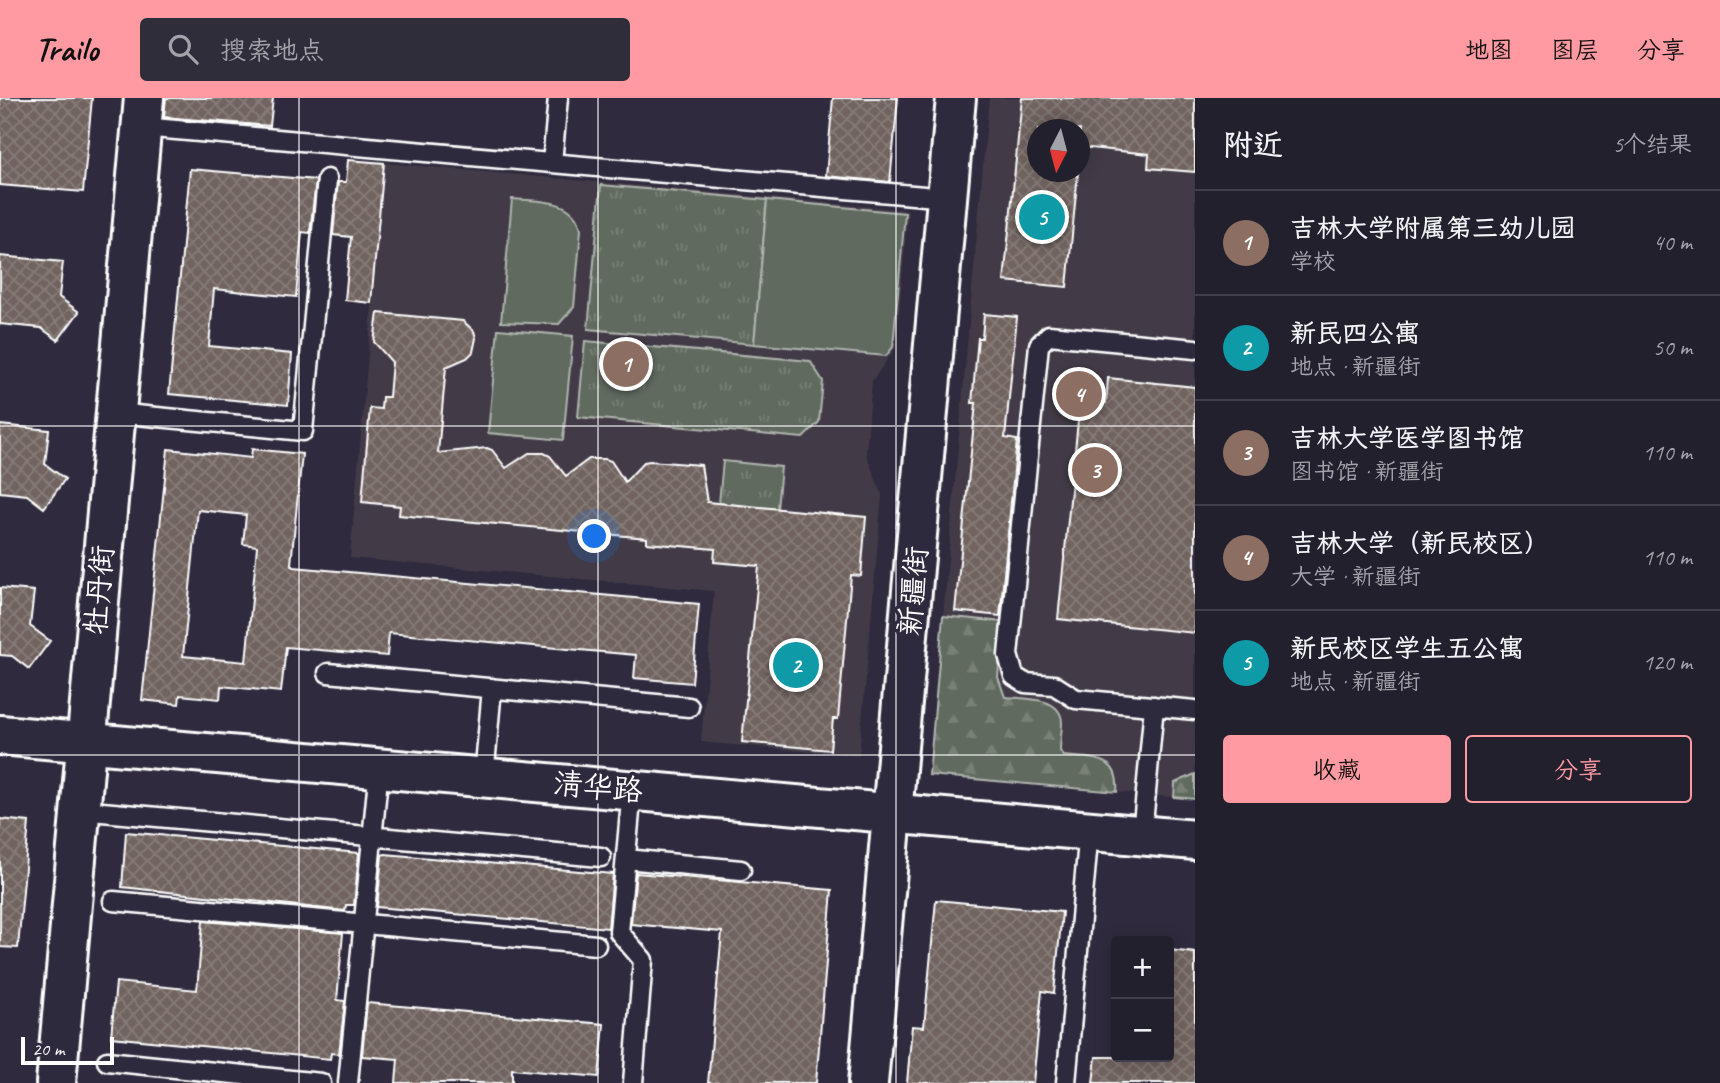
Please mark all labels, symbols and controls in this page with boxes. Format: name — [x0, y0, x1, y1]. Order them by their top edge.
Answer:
search box — [140, 18, 630, 81]
text: Trailo — [35, 28, 98, 70]
icon: search — [164, 30, 202, 68]
text: 搜索地点 — [220, 34, 324, 67]
text: 地图 — [1465, 35, 1513, 65]
text: 图层 — [1551, 35, 1599, 65]
text: 分享 — [1637, 35, 1685, 65]
north arrow — [1027, 119, 1090, 182]
text: 附近 — [1223, 126, 1283, 164]
text: 5个结果 — [1613, 130, 1692, 159]
pin: 5 — [1019, 191, 1065, 243]
text: 吉林大学附属第三幼儿园 — [1290, 212, 1576, 245]
text: 1 — [1241, 228, 1251, 257]
text: 40 m — [1653, 228, 1692, 257]
text: 学校 — [1290, 247, 1336, 276]
text: 新民四公寓 — [1290, 317, 1420, 350]
text: 2 — [1241, 333, 1251, 362]
text: 50 m — [1653, 333, 1692, 362]
pin: 1 — [603, 338, 649, 390]
text: 地点 · 新疆街 — [1290, 352, 1420, 381]
pin: 4 — [1056, 368, 1102, 420]
text: 吉林大学医学图书馆 — [1290, 422, 1524, 455]
text: 3 — [1241, 438, 1251, 467]
text: 110 m — [1643, 438, 1692, 467]
pin: 3 — [1072, 444, 1118, 496]
text: 图书馆 · 新疆街 — [1290, 457, 1443, 486]
your location — [577, 519, 611, 553]
text: 吉林大学（新民校区） — [1290, 527, 1550, 560]
text: 4 — [1241, 543, 1251, 572]
text: 110 m — [1643, 543, 1692, 572]
street label: 牡丹街 — [76, 544, 122, 636]
street label: 新疆街 — [890, 545, 936, 637]
text: 大学 · 新疆街 — [1290, 562, 1420, 591]
text: 新民校区学生五公寓 — [1290, 632, 1524, 665]
pin: 2 — [773, 639, 819, 691]
text: 5 — [1241, 648, 1251, 677]
text: 120 m — [1643, 648, 1692, 677]
text: 地点 · 新疆街 — [1290, 667, 1420, 696]
button: 收藏 — [1223, 735, 1451, 803]
button: 分享 — [1465, 735, 1692, 803]
street label: 清华路 — [552, 764, 644, 810]
map controls — [1111, 936, 1174, 1062]
button: + — [1111, 936, 1174, 999]
button: − — [1111, 999, 1174, 1062]
scale bar — [21, 1034, 114, 1066]
text: 20 m — [32, 1037, 64, 1061]

